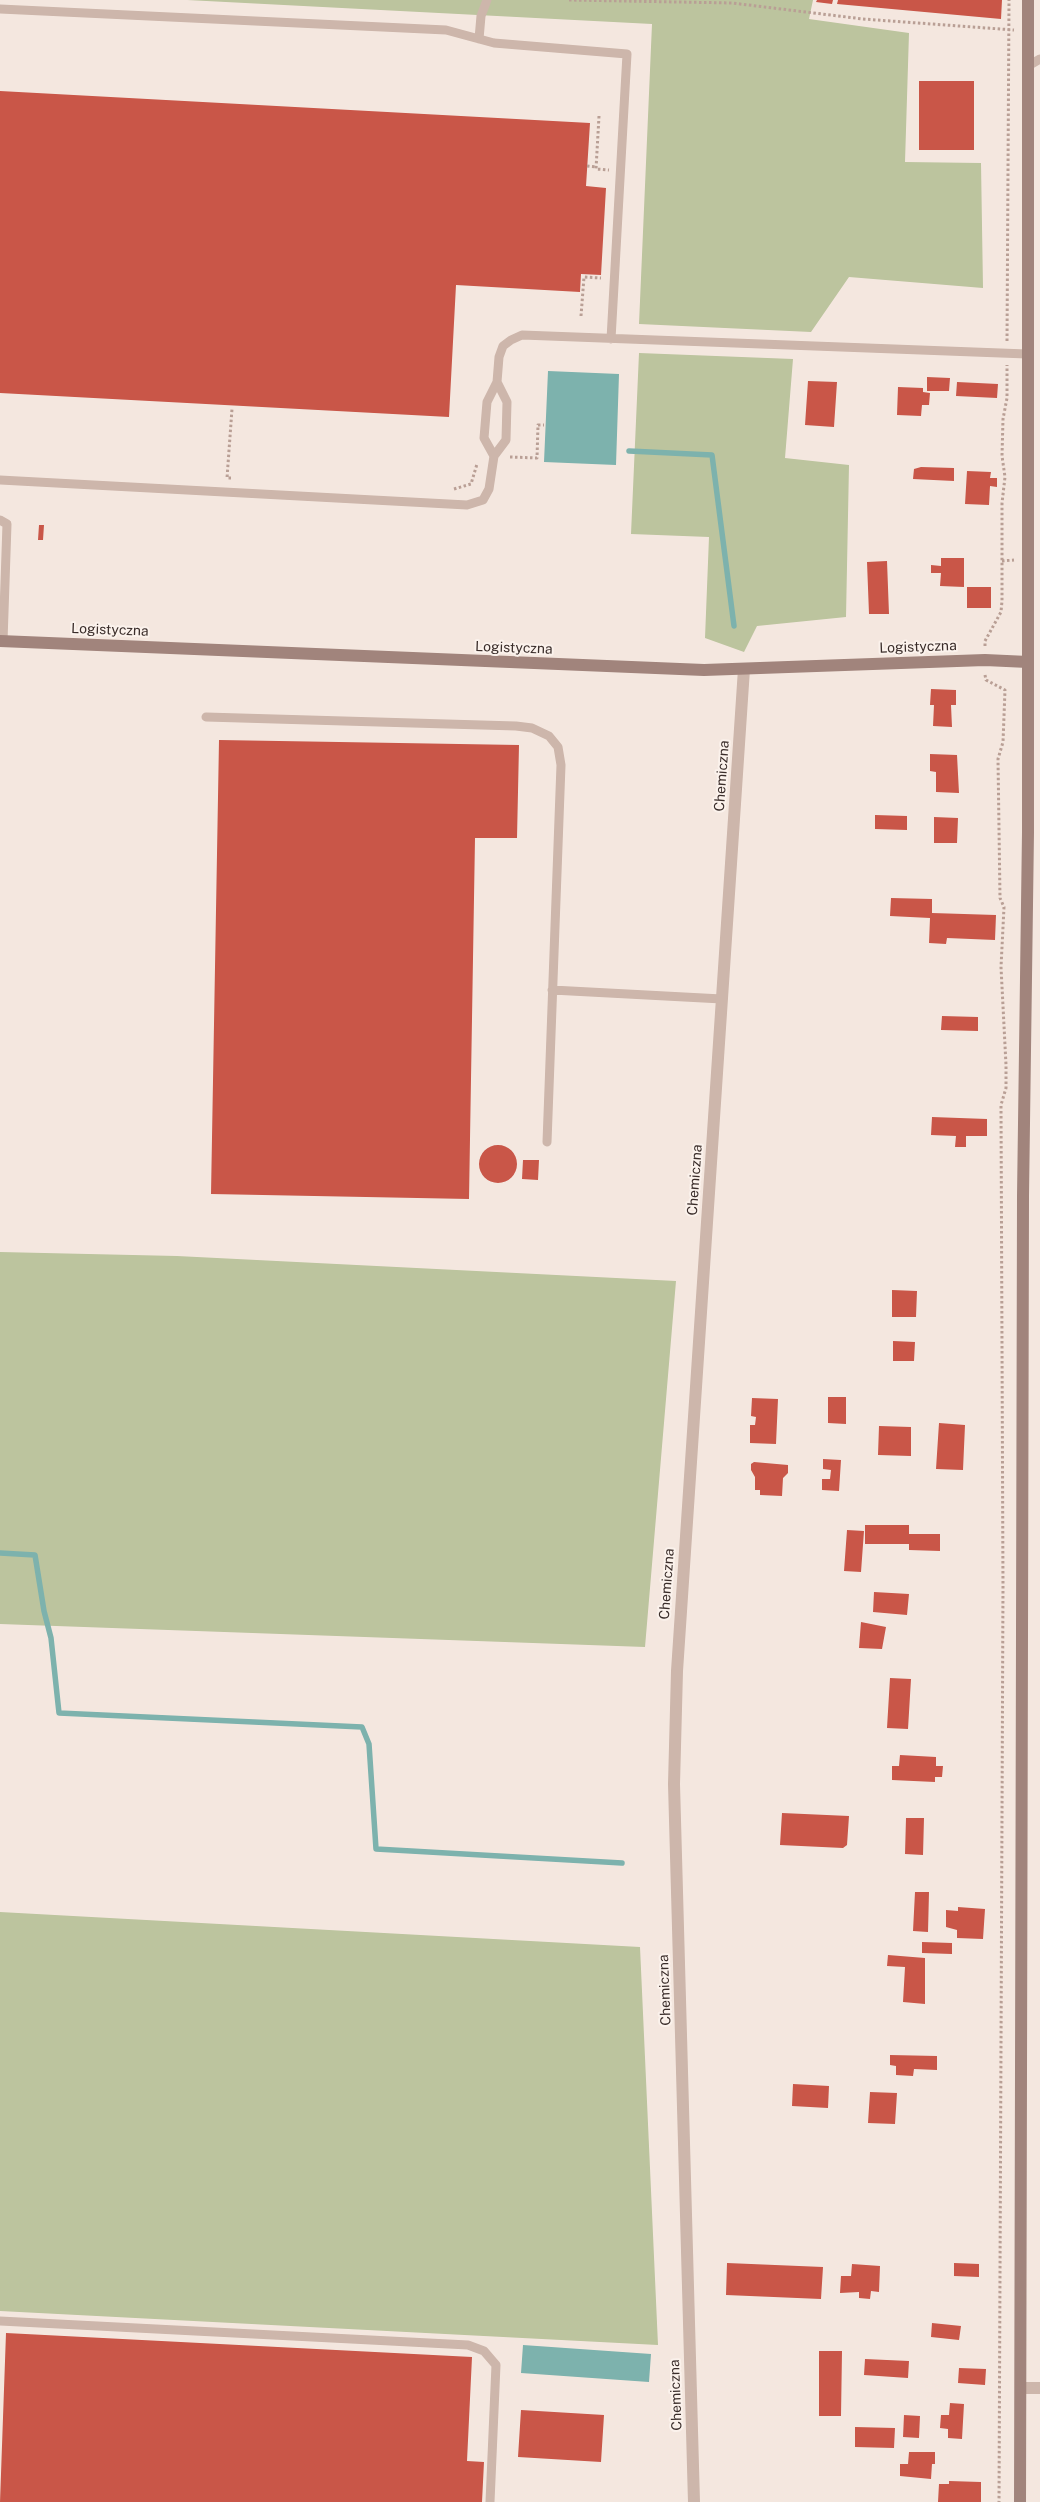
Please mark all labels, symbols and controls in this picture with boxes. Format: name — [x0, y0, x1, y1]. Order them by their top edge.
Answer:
street label: Logistyczna — [71, 620, 149, 640]
street label: Logistyczna — [879, 637, 957, 657]
street label: Logistyczna — [475, 638, 553, 658]
street label: Chemiczna — [711, 740, 733, 812]
street label: Chemiczna — [684, 1144, 706, 1216]
street label: Chemiczna — [656, 1548, 678, 1620]
street label: Chemiczna — [655, 1954, 675, 2026]
street label: Chemiczna — [666, 2359, 686, 2431]

